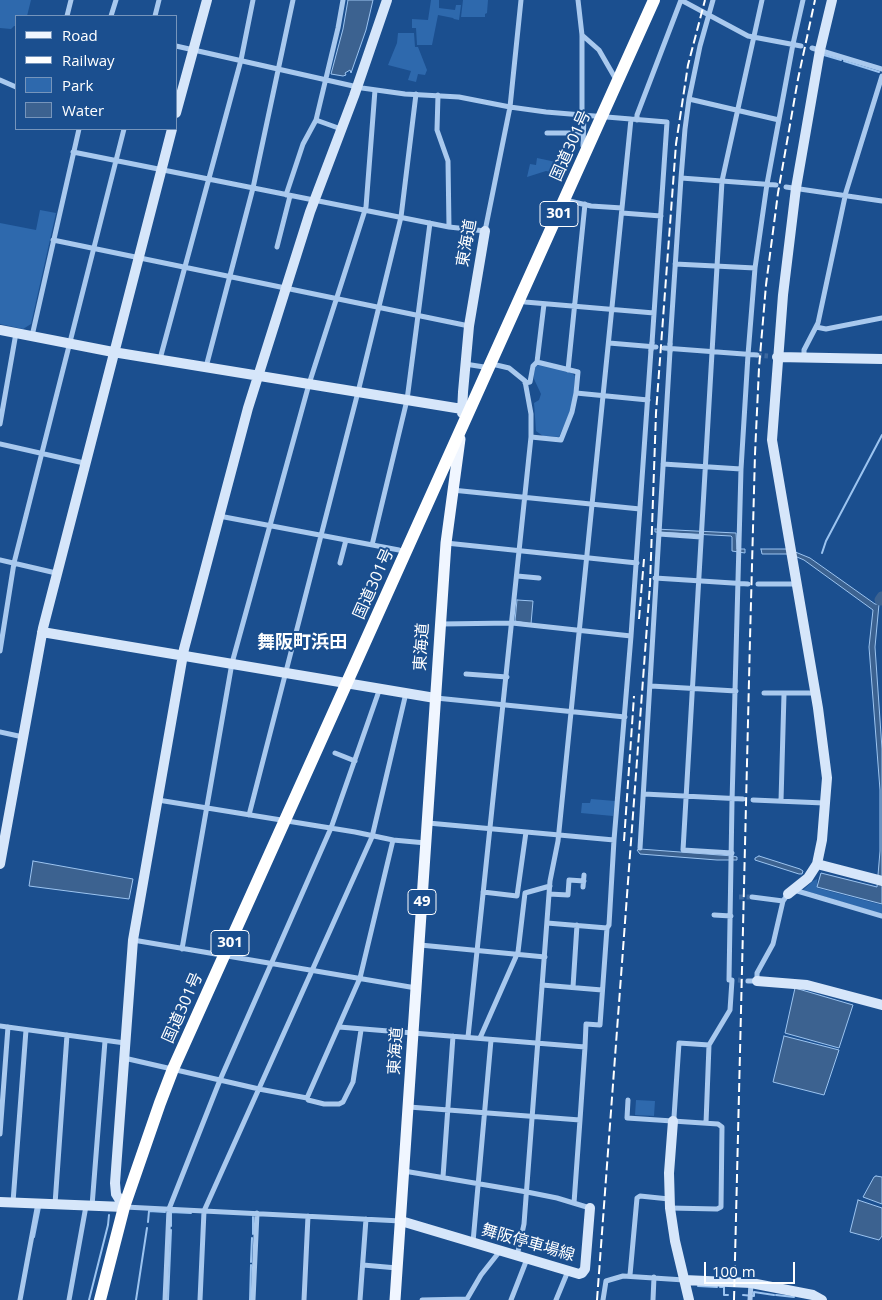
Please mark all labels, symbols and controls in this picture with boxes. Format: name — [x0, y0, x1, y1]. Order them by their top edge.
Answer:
legend — [15, 15, 178, 130]
text: Road — [62, 25, 98, 45]
text: Railway — [62, 50, 115, 70]
text: Park — [62, 75, 93, 95]
text: Water — [62, 100, 104, 120]
street label: 国道301号 — [547, 108, 595, 184]
road number: 301 — [540, 202, 578, 226]
street label: 東海道 — [453, 218, 481, 268]
street label: 国道301号 — [350, 546, 398, 622]
street label: 東海道 — [411, 622, 433, 672]
district label: 舞阪町浜田 — [257, 632, 347, 654]
road number: 49 — [408, 890, 436, 914]
road number: 301 — [211, 930, 249, 956]
street label: 国道301号 — [159, 970, 207, 1046]
street label: 東海道 — [385, 1026, 407, 1076]
street label: 舞阪停車場線 — [479, 1221, 577, 1265]
scale bar — [707, 1252, 798, 1284]
text: 100 m — [712, 1261, 756, 1281]

